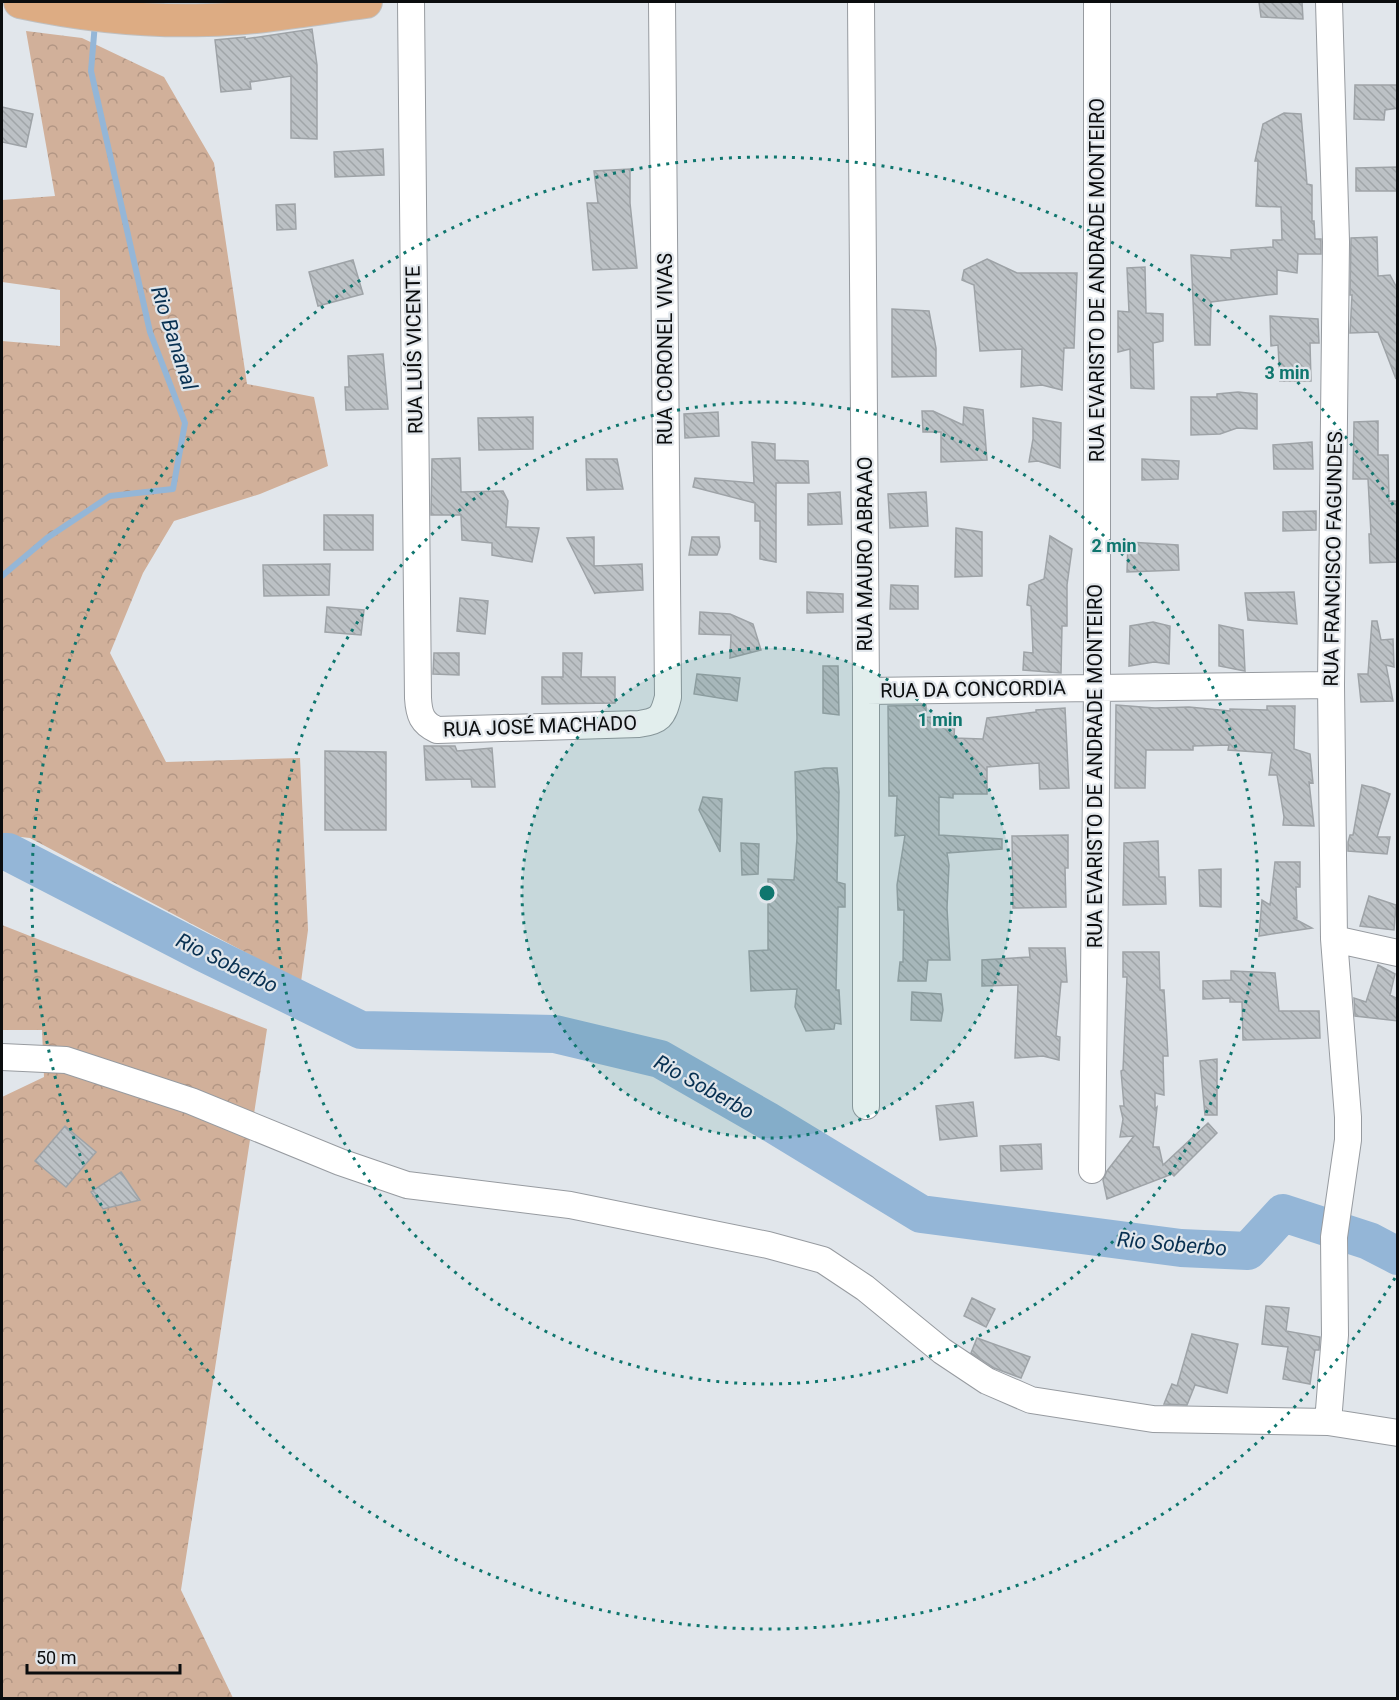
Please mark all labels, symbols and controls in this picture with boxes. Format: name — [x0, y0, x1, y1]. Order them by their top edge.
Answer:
street label: RUA EVARISTO DE ANDRADE MONTEIRO — [1085, 98, 1109, 462]
street label: RUA CORONEL VIVAS — [653, 253, 677, 445]
street label: RUA LUÍS VICENTE — [401, 266, 427, 434]
water label: Rio Bananal — [146, 283, 202, 394]
text: 3 min — [1264, 362, 1310, 383]
street label: RUA FRANCISCO FAGUNDES — [1319, 431, 1347, 687]
street label: RUA MAURO ABRAAO — [853, 456, 877, 652]
text: 2 min — [1091, 535, 1137, 556]
street label: RUA EVARISTO DE ANDRADE MONTEIRO — [1083, 584, 1107, 948]
street label: RUA DA CONCORDIA — [880, 675, 1066, 703]
text: 1 min — [917, 709, 963, 730]
street label: RUA JOSÉ MACHADO — [443, 711, 637, 741]
centre of rings — [757, 883, 777, 903]
water label: Rio Soberbo — [172, 928, 282, 998]
water label: Rio Soberbo — [650, 1050, 758, 1124]
water label: Rio Soberbo — [1116, 1227, 1228, 1261]
scale bar — [27, 1637, 180, 1675]
text: 50 m — [36, 1647, 76, 1668]

